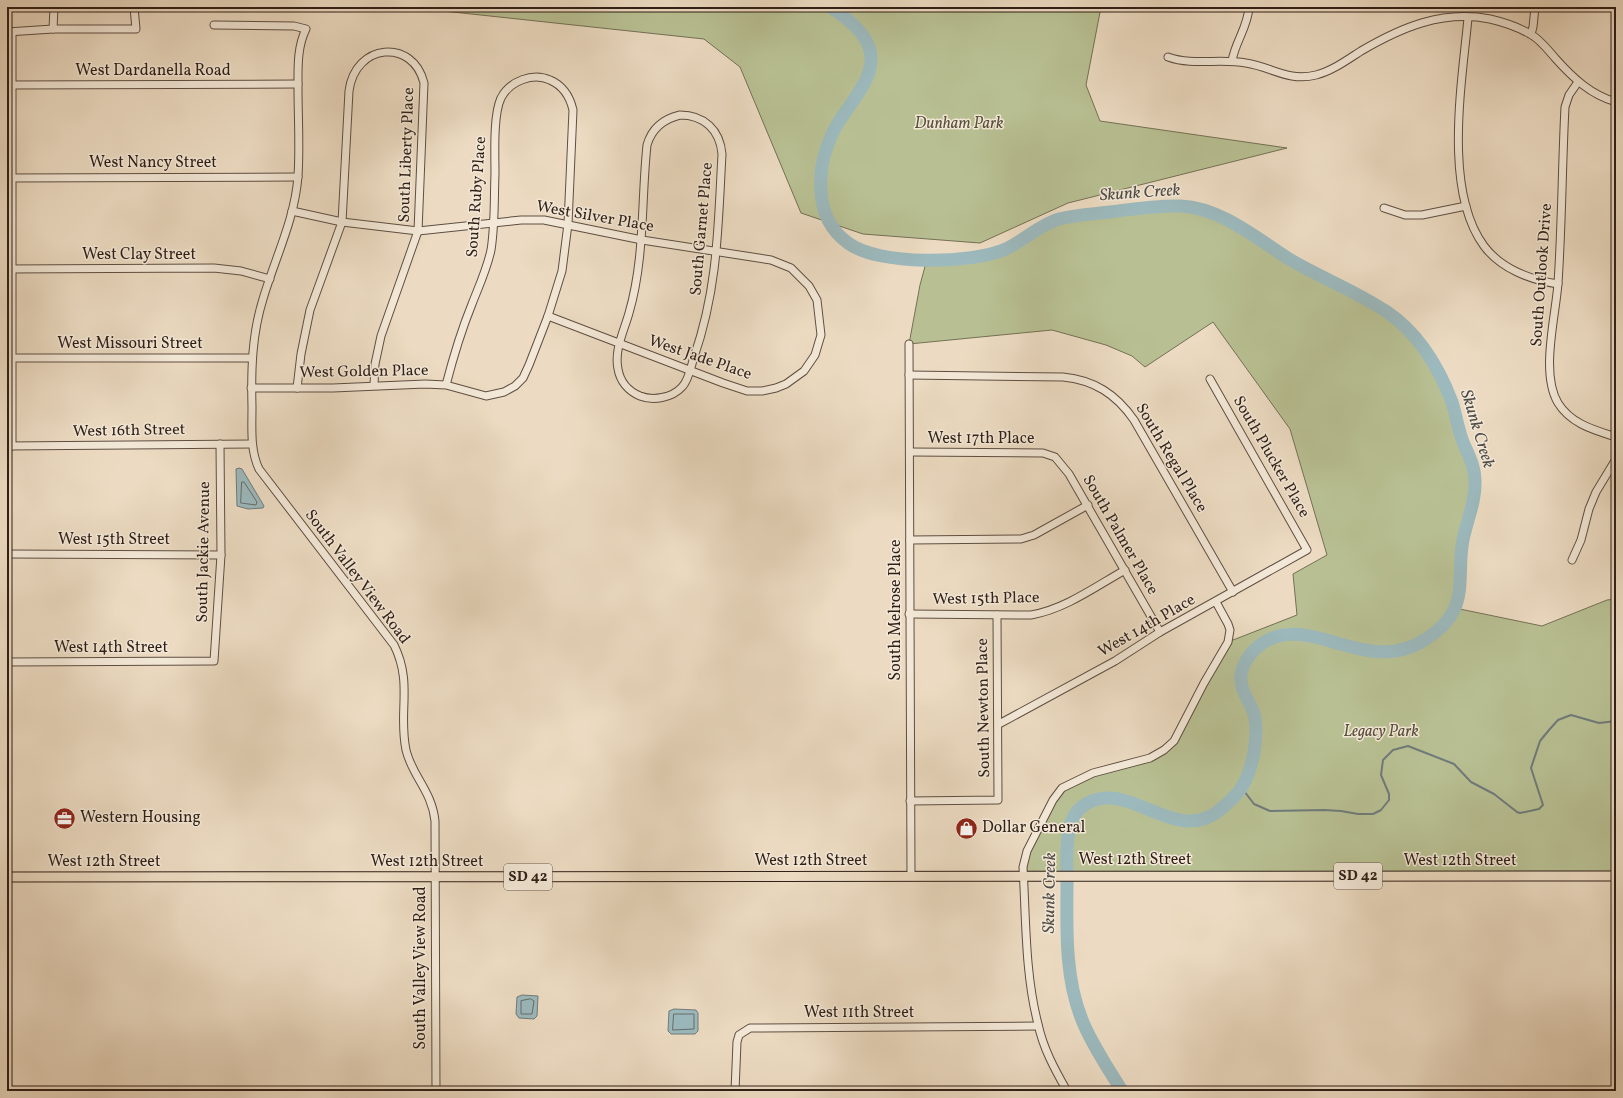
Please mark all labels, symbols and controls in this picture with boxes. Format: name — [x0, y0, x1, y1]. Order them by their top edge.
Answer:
street label: West Dardanella Road — [75, 60, 231, 82]
street label: South Liberty Place — [394, 87, 420, 223]
park label: Dunham Park — [915, 113, 1004, 135]
street label: South Ruby Place — [462, 136, 492, 258]
street label: West Nancy Street — [89, 152, 217, 174]
street label: South Garnet Place — [685, 161, 719, 297]
water label: Skunk Creek — [1099, 179, 1181, 207]
street label: West Silver Place — [534, 196, 656, 238]
street label: South Outlook Drive — [1526, 203, 1558, 347]
street label: West Clay Street — [82, 244, 196, 266]
street label: West Jade Place — [645, 330, 755, 386]
street label: West Missouri Street — [57, 333, 203, 355]
street label: West Golden Place — [299, 360, 429, 384]
water label: Skunk Creek — [1454, 387, 1500, 471]
street label: South Plucker Place — [1227, 392, 1315, 522]
street label: South Regal Place — [1130, 399, 1212, 517]
street label: West 16th Street — [73, 419, 186, 443]
street label: West 17th Place — [927, 428, 1035, 450]
street label: South Palmer Place — [1077, 471, 1163, 599]
street label: South Jackie Avenue — [192, 481, 216, 623]
street label: South Valley View Road — [299, 505, 415, 649]
street label: West 15th Street — [58, 529, 170, 551]
street label: South Melrose Place — [885, 539, 907, 681]
street label: West 15th Place — [932, 587, 1040, 611]
street label: West 14th Place — [1094, 589, 1200, 663]
street label: West 14th Street — [54, 637, 168, 659]
street label: South Newton Place — [972, 638, 996, 778]
park label: Legacy Park — [1343, 721, 1419, 743]
office icon: Western Housing — [51, 805, 77, 831]
place label: Western Housing — [80, 807, 201, 829]
shop icon: Dollar General — [954, 815, 980, 841]
place label: Dollar General — [982, 817, 1086, 839]
street label: West 12th Street — [1078, 849, 1192, 871]
street label: West 12th Street — [754, 850, 868, 872]
street label: West 12th Street — [1403, 850, 1517, 872]
street label: West 12th Street — [47, 851, 161, 873]
street label: West 12th Street — [370, 851, 484, 873]
water label: Skunk Creek — [1038, 852, 1062, 934]
road number: SD 42 — [1334, 863, 1382, 889]
road number: SD 42 — [504, 864, 552, 890]
street label: South Valley View Road — [410, 886, 432, 1050]
street label: West 11th Street — [804, 1002, 915, 1024]

